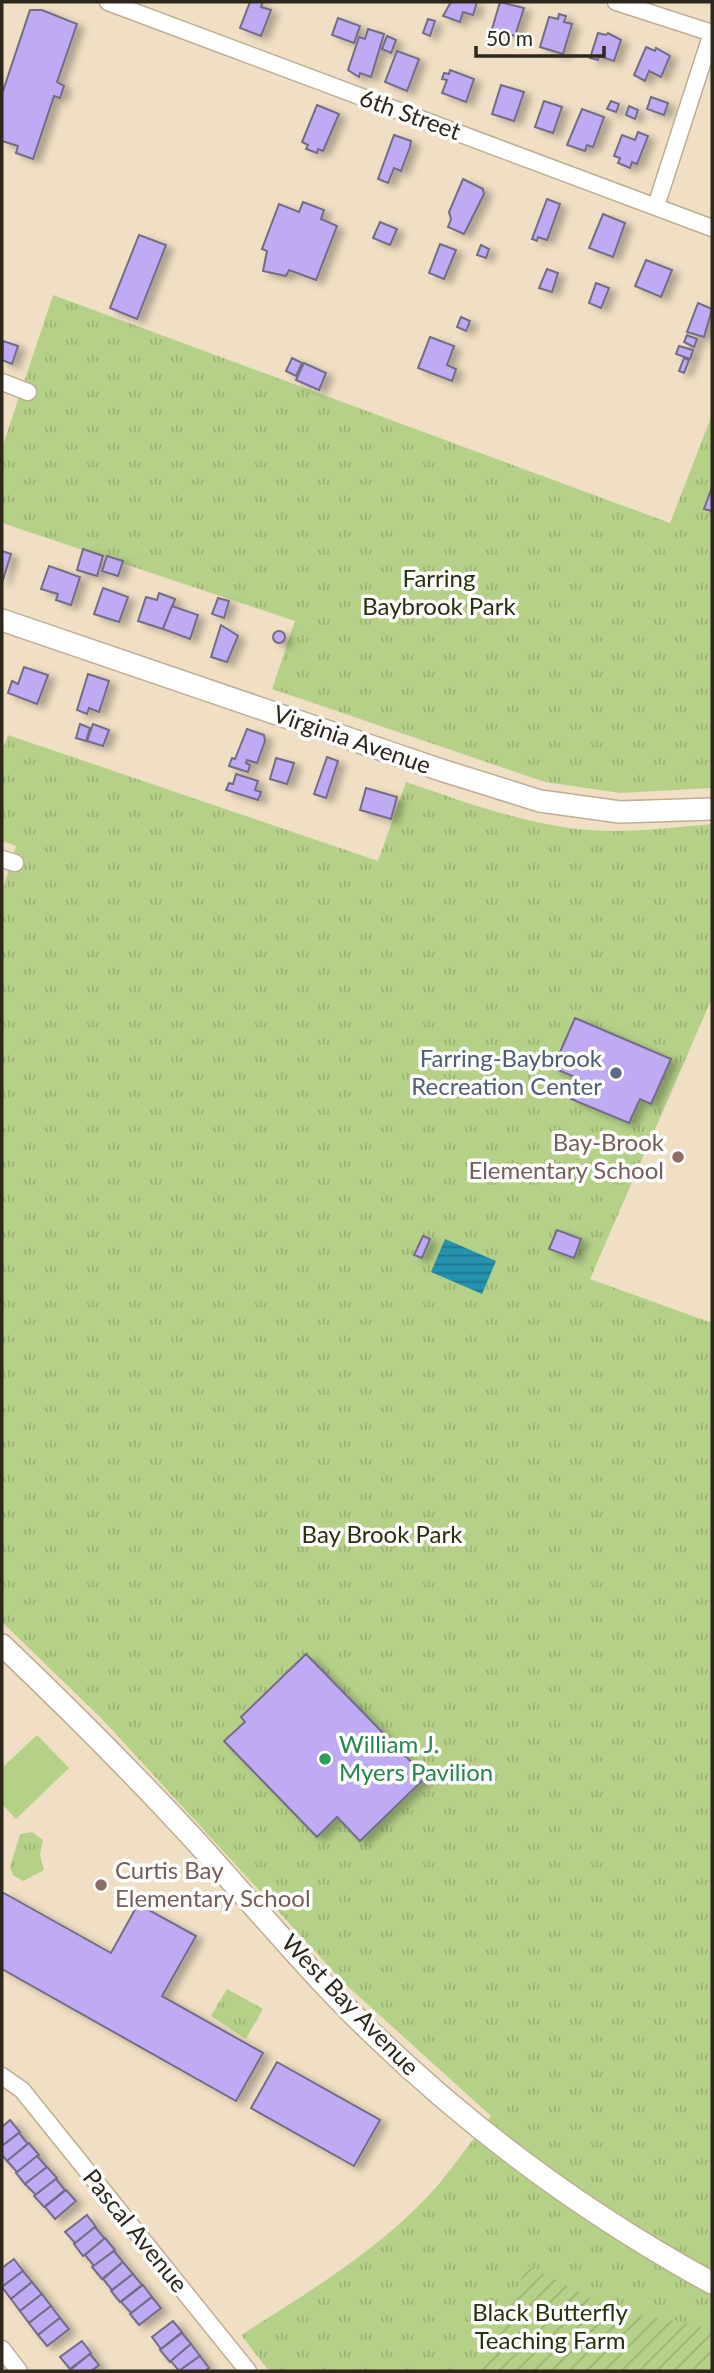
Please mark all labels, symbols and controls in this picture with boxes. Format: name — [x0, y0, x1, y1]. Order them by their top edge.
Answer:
scale bar — [476, 14, 604, 58]
text: 50 m — [486, 25, 533, 50]
street label: 6th Street — [356, 82, 465, 145]
park label: Farring Baybrook Park — [362, 563, 517, 620]
street label: Virginia Avenue — [270, 698, 435, 779]
place label: Farring-Baybrook Recreation Center — [411, 1043, 603, 1100]
marker: Farring-Baybrook Recreation Center — [608, 1065, 624, 1081]
place label: Bay-Brook Elementary School — [468, 1127, 665, 1184]
marker: Bay-Brook Elementary School — [670, 1149, 686, 1165]
park label: Bay Brook Park — [302, 1519, 463, 1548]
place label: William J. Myers Pavilion — [339, 1729, 493, 1786]
marker: William J. Myers Pavilion — [317, 1751, 333, 1767]
place label: Curtis Bay Elementary School — [115, 1855, 311, 1912]
marker: Curtis Bay Elementary School — [93, 1877, 109, 1893]
street label: West Bay Avenue — [276, 1927, 426, 2081]
street label: Pascal Avenue — [78, 2163, 195, 2298]
park label: Black Butterfly Teaching Farm — [472, 2297, 628, 2354]

